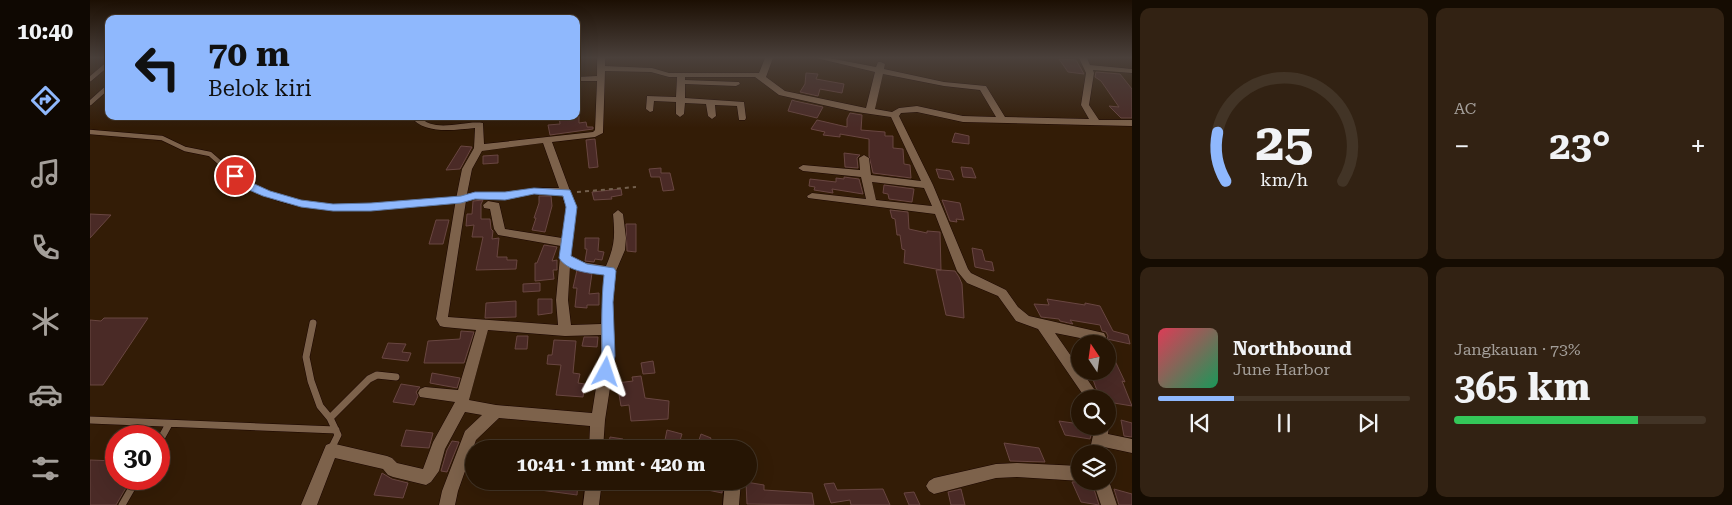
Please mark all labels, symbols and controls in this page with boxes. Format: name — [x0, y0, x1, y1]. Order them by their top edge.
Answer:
text: 10:40 — [17, 19, 73, 44]
text: 70 m — [208, 34, 290, 75]
icon: left — [125, 35, 190, 100]
text: Belok kiri — [208, 76, 312, 101]
icon: directions — [28, 83, 63, 118]
text: AC — [1454, 99, 1476, 118]
text: 25 — [1255, 112, 1313, 173]
text: 23° — [1549, 124, 1611, 168]
text: − — [1454, 130, 1470, 163]
text: + — [1690, 130, 1706, 163]
pin — [214, 155, 256, 197]
icon: music — [28, 156, 63, 191]
icon: arrive — [221, 162, 249, 190]
text: km/h — [1260, 169, 1308, 190]
icon: phone — [28, 230, 63, 265]
icon: climate — [28, 304, 63, 339]
north arrow — [1071, 335, 1116, 380]
map controls — [1071, 335, 1116, 490]
text: Northbound — [1233, 337, 1352, 360]
text: Jangkauan · 73% — [1454, 340, 1580, 359]
position arrow — [579, 345, 631, 397]
text: June Harbor — [1233, 360, 1330, 379]
text: 365 km — [1454, 365, 1590, 409]
icon: car — [28, 377, 63, 412]
button: search — [1071, 390, 1116, 435]
icon: previous — [1186, 409, 1214, 437]
icon: pause — [1270, 409, 1298, 437]
icon: next — [1354, 409, 1382, 437]
speed limit sign: 30 — [105, 425, 170, 490]
button: layers — [1071, 445, 1116, 490]
icon: filters — [28, 451, 63, 486]
text: 10:41 · 1 mnt · 420 m — [517, 453, 705, 476]

